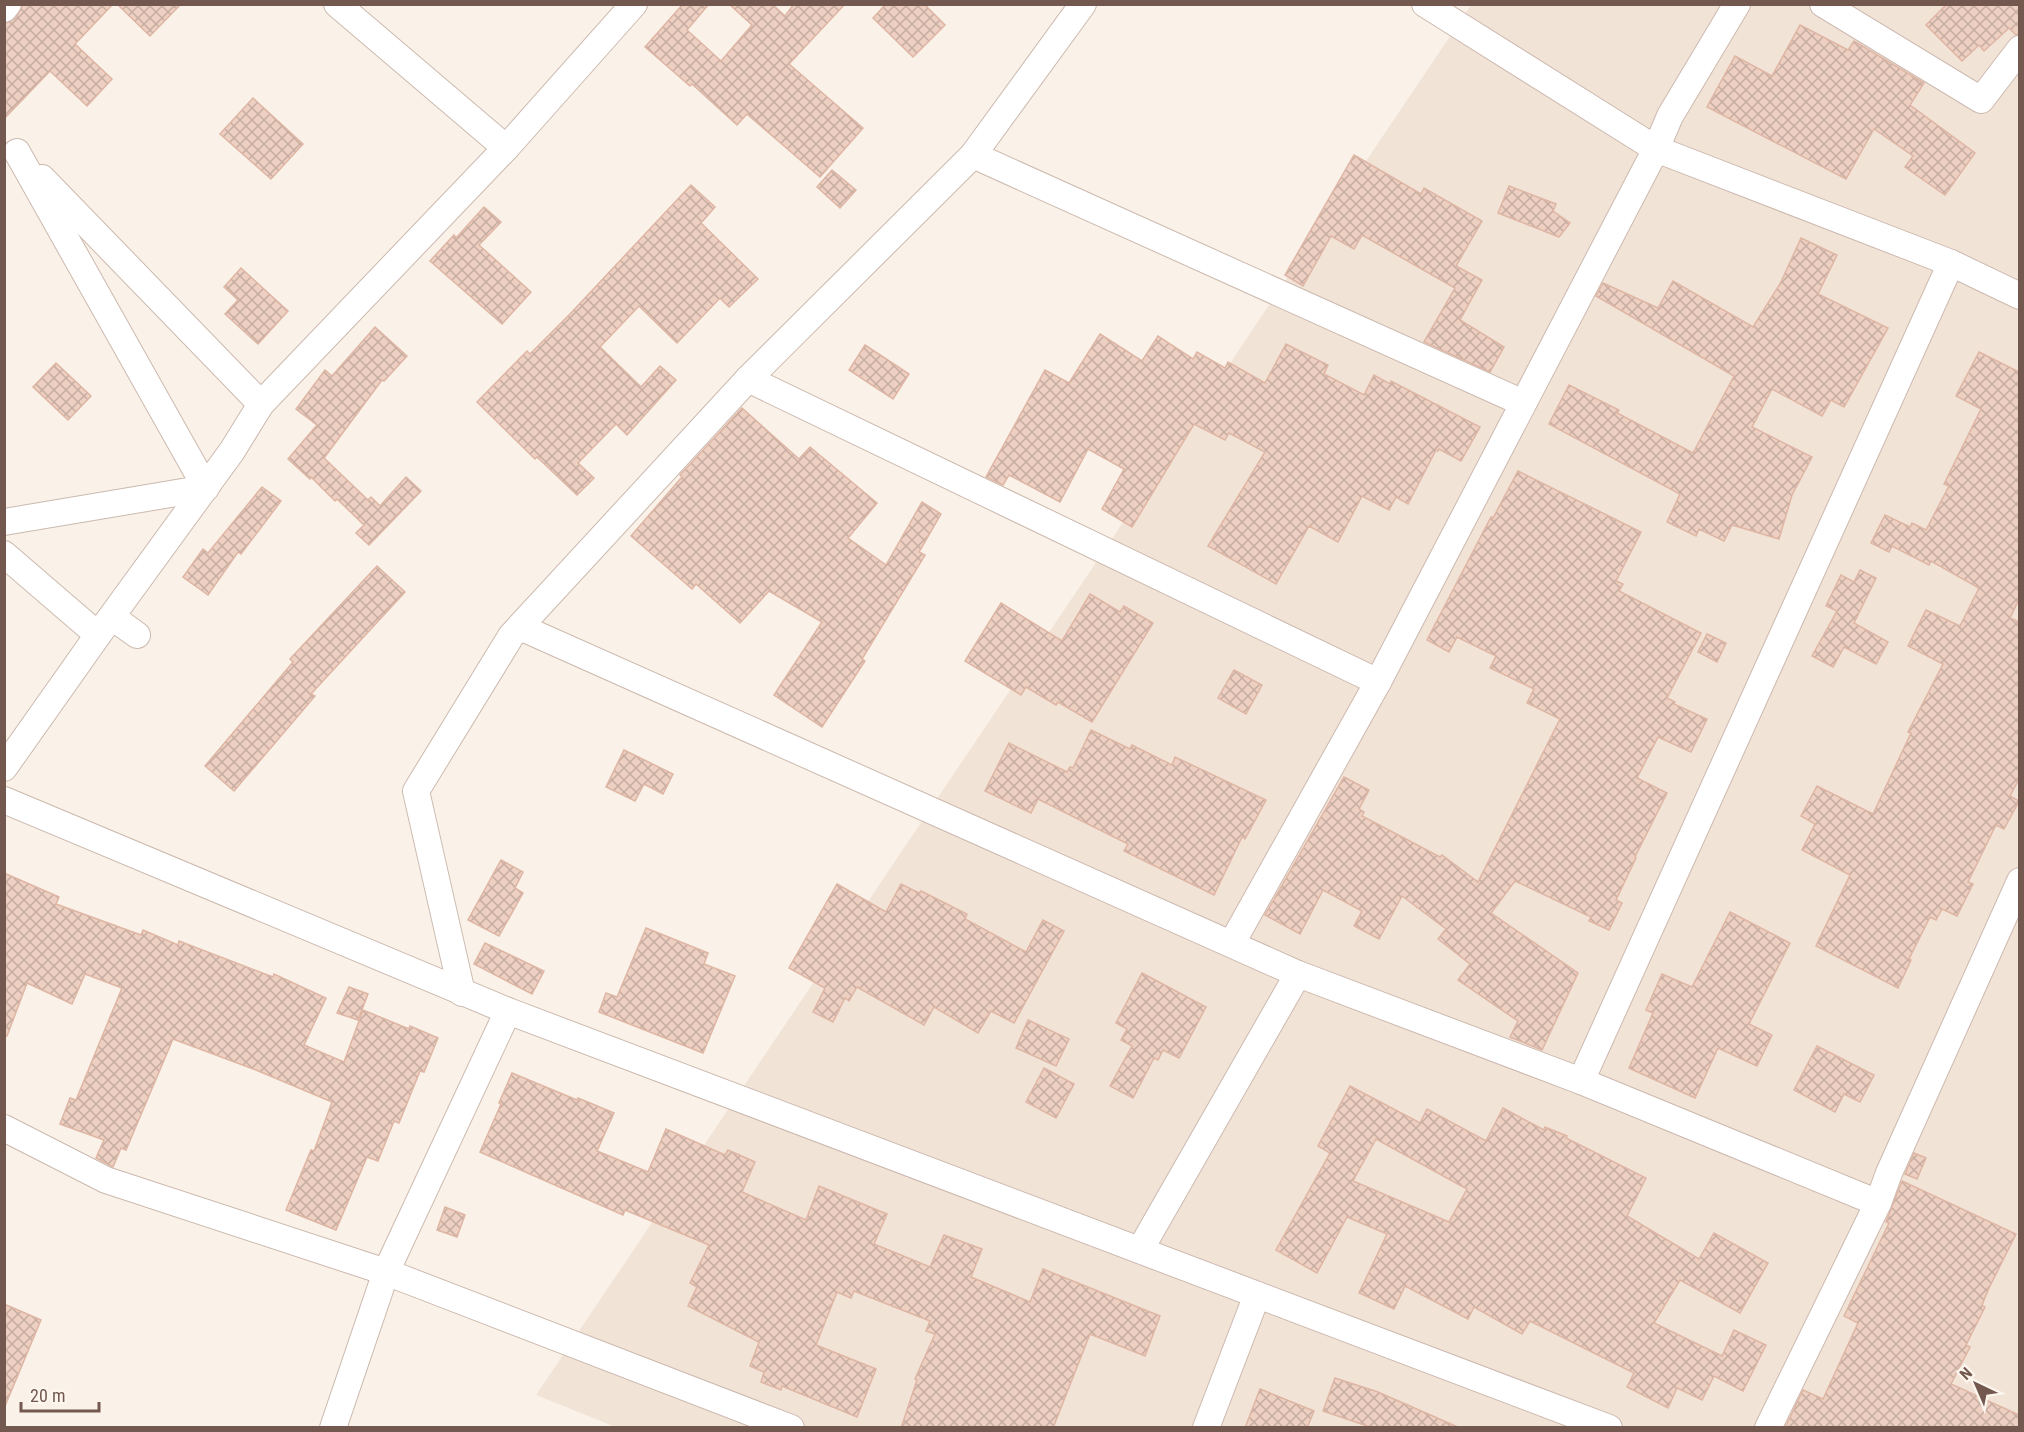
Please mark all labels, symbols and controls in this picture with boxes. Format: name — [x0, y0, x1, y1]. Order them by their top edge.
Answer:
north arrow — [1946, 1354, 2006, 1414]
text: N — [1956, 1363, 1976, 1384]
scale bar — [21, 1375, 99, 1413]
text: 20 m — [30, 1385, 65, 1406]

